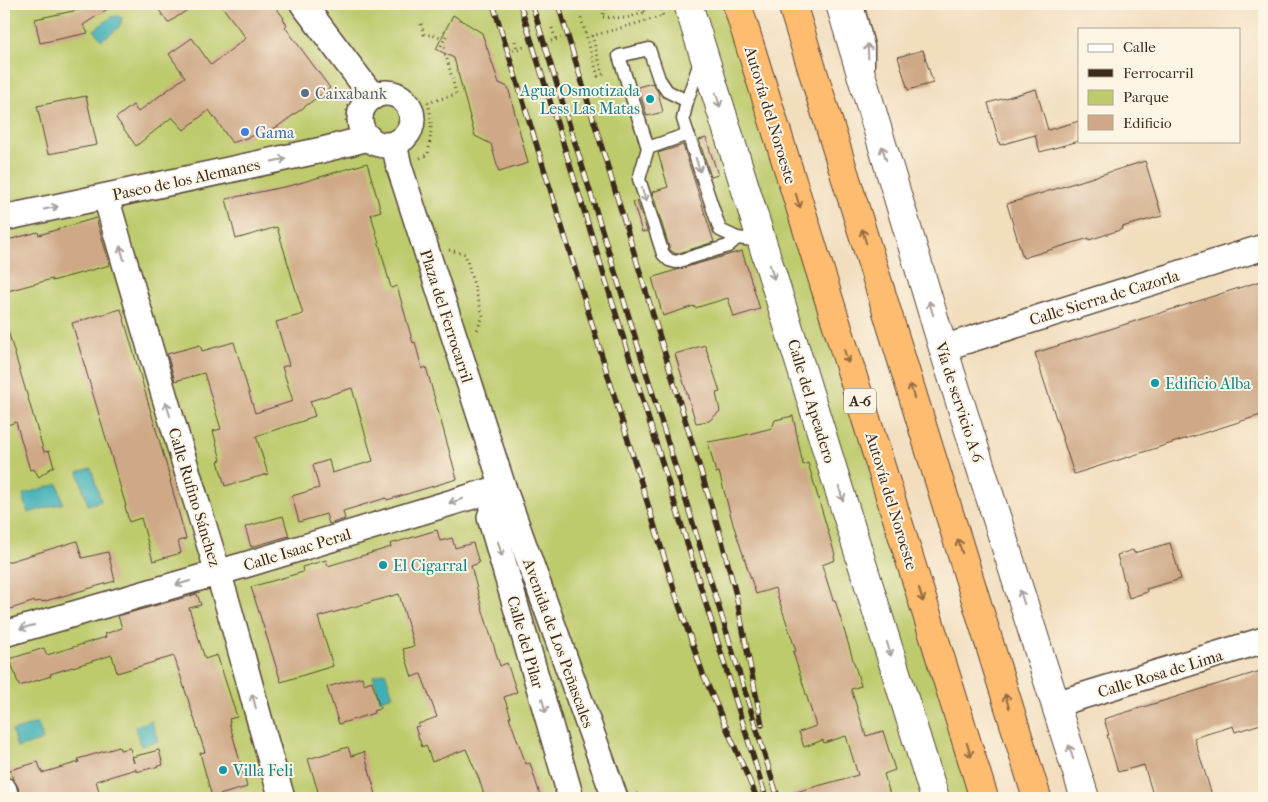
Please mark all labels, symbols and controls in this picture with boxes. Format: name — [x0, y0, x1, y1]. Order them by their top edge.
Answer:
legend — [1078, 28, 1240, 142]
text: Calle — [1123, 38, 1156, 56]
street label: Autovía del Noroeste — [740, 43, 801, 186]
one-way arrow — [863, 43, 872, 59]
text: Ferrocarril — [1123, 64, 1194, 82]
place label: Agua Osmotizada Less Las Matas — [519, 81, 641, 118]
place label: Caixabank — [315, 84, 388, 103]
marker: Caixabank — [299, 87, 311, 99]
text: Parque — [1123, 88, 1169, 106]
one-way arrow — [714, 92, 724, 108]
marker: Agua Osmotizada Less Las Matas — [644, 93, 656, 105]
text: Edificio — [1123, 114, 1172, 132]
place label: Gama — [255, 123, 295, 142]
marker: Gama — [239, 126, 251, 138]
one-way arrow — [878, 145, 888, 161]
street label: Paseo de los Alemanes — [111, 155, 262, 204]
one-way arrow — [270, 155, 286, 164]
one-way arrow — [693, 157, 703, 173]
one-way arrow — [640, 187, 650, 203]
one-way arrow — [794, 192, 804, 208]
one-way arrow — [43, 203, 59, 212]
one-way arrow — [858, 228, 868, 244]
one-way arrow — [117, 246, 127, 262]
street label: Plaza del Ferrocarril — [416, 247, 477, 386]
one-way arrow — [767, 264, 777, 280]
street label: Calle Sierra de Cazorla — [1027, 266, 1182, 329]
one-way arrow — [926, 301, 936, 317]
street label: Calle del Apeadero — [784, 337, 839, 465]
street label: Vía de servicio A-6 — [931, 339, 988, 465]
one-way arrow — [842, 348, 852, 364]
place label: Edificio Alba — [1165, 374, 1251, 393]
marker: Edificio Alba — [1149, 377, 1161, 389]
one-way arrow — [906, 383, 916, 399]
road number: A-6 — [844, 388, 876, 414]
one-way arrow — [163, 402, 173, 418]
street label: Calle Rufino Sánchez — [164, 425, 225, 569]
street label: Autovía del Noroeste — [861, 429, 922, 572]
one-way arrow — [836, 486, 846, 502]
one-way arrow — [449, 497, 465, 507]
street label: Calle Isaac Peral — [241, 524, 354, 575]
one-way arrow — [954, 539, 964, 555]
one-way arrow — [495, 541, 505, 557]
street label: Avenida de Los Peñascales — [519, 555, 598, 730]
place label: El Cigarral — [393, 556, 468, 575]
marker: El Cigarral — [377, 559, 389, 571]
one-way arrow — [176, 579, 192, 589]
one-way arrow — [916, 586, 926, 602]
one-way arrow — [1017, 589, 1026, 605]
street label: Calle del Pilar — [503, 594, 548, 691]
one-way arrow — [19, 623, 35, 633]
one-way arrow — [884, 641, 894, 657]
street label: Calle Rosa de Lima — [1095, 645, 1225, 702]
one-way arrow — [249, 694, 258, 710]
one-way arrow — [1002, 694, 1012, 710]
one-way arrow — [540, 697, 549, 713]
one-way arrow — [964, 741, 974, 757]
one-way arrow — [1065, 744, 1075, 760]
place label: Villa Feli — [232, 761, 294, 780]
marker: Villa Feli — [217, 764, 229, 776]

